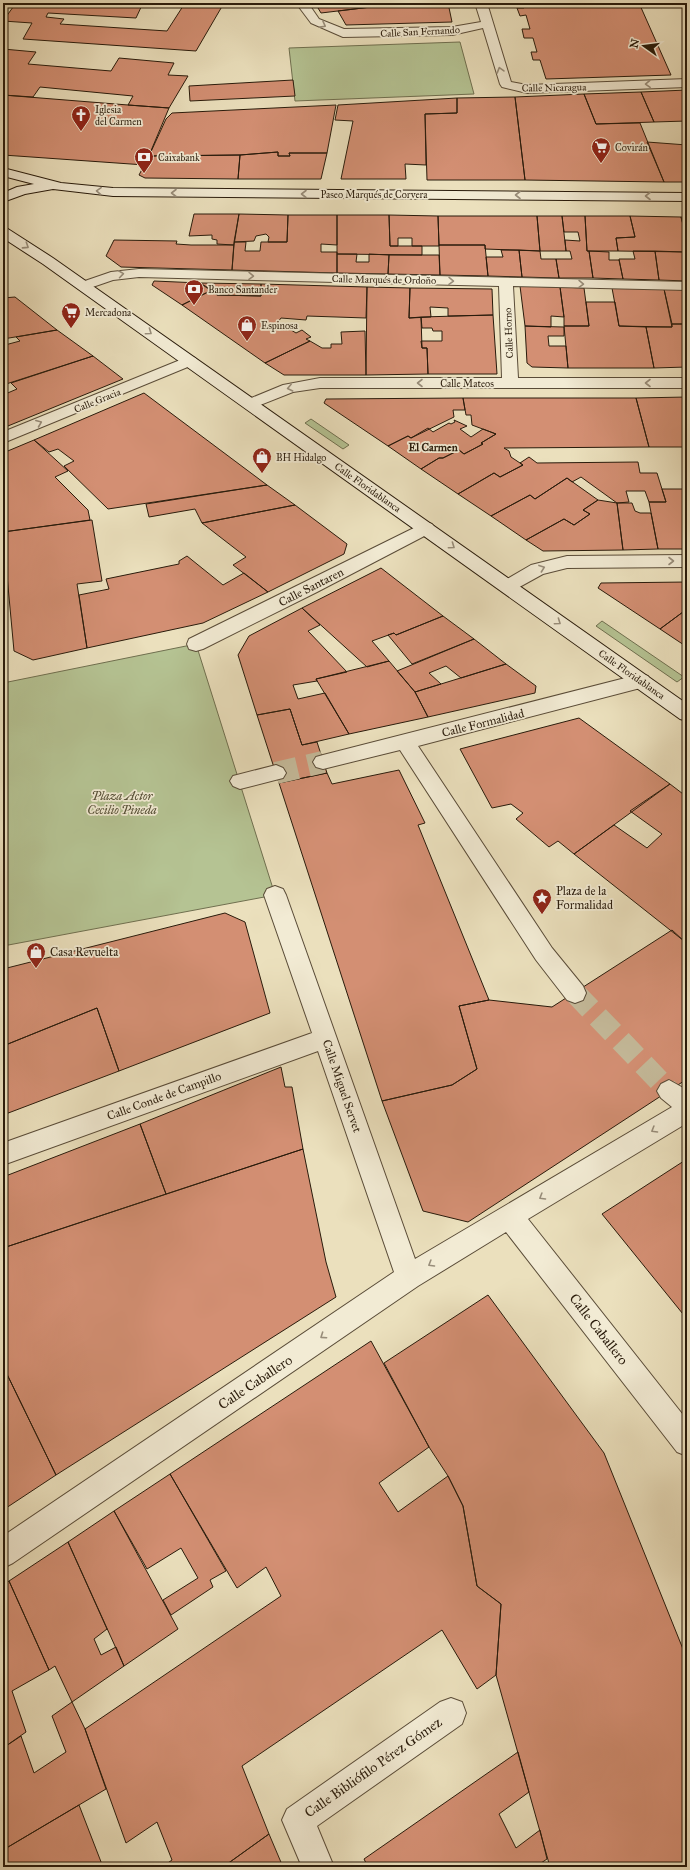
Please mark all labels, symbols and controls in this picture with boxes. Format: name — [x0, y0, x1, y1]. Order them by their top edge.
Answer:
one-way arrow — [319, 20, 327, 28]
street label: Calle San Fernando — [380, 24, 460, 40]
north arrow — [624, 26, 664, 66]
text: N — [627, 37, 642, 50]
one-way arrow — [496, 67, 505, 74]
one-way arrow — [645, 80, 651, 89]
street label: Calle Nicaragua — [522, 81, 587, 95]
church icon: Iglesia del Carmen — [70, 104, 92, 132]
place label: Iglesia del Carmen — [95, 104, 142, 128]
supermarket icon: Covirán — [590, 136, 612, 164]
place label: Covirán — [615, 142, 648, 154]
bank icon: Caixabank — [133, 146, 155, 174]
place label: Caixabank — [158, 152, 200, 164]
one-way arrow — [96, 187, 102, 196]
one-way arrow — [171, 189, 177, 197]
street label: Paseo Marqués de Corvera — [320, 189, 428, 202]
one-way arrow — [301, 190, 307, 198]
one-way arrow — [515, 191, 521, 199]
one-way arrow — [645, 192, 651, 200]
one-way arrow — [21, 242, 28, 249]
one-way arrow — [118, 270, 124, 279]
one-way arrow — [248, 272, 254, 280]
street label: Calle Marqués de Ordoño — [332, 273, 436, 288]
one-way arrow — [448, 277, 454, 285]
bank icon: Banco Santander — [183, 278, 205, 306]
one-way arrow — [578, 280, 584, 288]
place label: Banco Santander — [208, 284, 277, 296]
supermarket icon: Mercadona — [60, 301, 82, 329]
place label: Mercadona — [85, 307, 132, 319]
street label: Calle Horno — [502, 307, 516, 358]
shop icon: Espinosa — [236, 314, 258, 342]
place label: Espinosa — [261, 320, 299, 332]
one-way arrow — [144, 327, 151, 334]
street label: Calle Mateos — [440, 378, 494, 390]
one-way arrow — [417, 379, 423, 387]
one-way arrow — [645, 379, 651, 387]
one-way arrow — [287, 383, 294, 391]
street label: Calle Gracia — [72, 386, 123, 416]
one-way arrow — [35, 420, 43, 428]
district label: El Carmen — [408, 441, 458, 454]
shop icon: BH Hidalgo — [251, 446, 273, 474]
place label: BH Hidalgo — [276, 452, 326, 464]
street label: Calle Floridablanca — [332, 460, 404, 516]
one-way arrow — [447, 541, 454, 548]
one-way arrow — [668, 557, 674, 565]
street label: Calle Santaren — [276, 564, 346, 609]
one-way arrow — [539, 564, 546, 573]
one-way arrow — [553, 617, 560, 624]
street label: Calle Floridablanca — [596, 647, 668, 703]
street label: Calle Formalidad — [440, 706, 526, 740]
park label: Plaza Actor Cecilio Pineda — [87, 789, 157, 817]
place label: Plaza de la Formalidad — [556, 884, 613, 912]
place icon: Plaza de la Formalidad — [531, 887, 553, 915]
shop icon: Casa Revuelta — [25, 941, 47, 969]
place label: Casa Revuelta — [50, 945, 119, 959]
street label: Calle Miguel Servet — [319, 1038, 365, 1135]
street label: Calle Conde de Campillo — [105, 1069, 223, 1123]
one-way arrow — [651, 1125, 658, 1133]
one-way arrow — [539, 1193, 546, 1200]
one-way arrow — [428, 1260, 435, 1267]
street label: Calle Caballero — [566, 1290, 632, 1368]
one-way arrow — [320, 1331, 327, 1338]
street label: Calle Caballero — [215, 1351, 296, 1413]
street label: Calle Bibliófilo Pérez Gómez — [301, 1713, 446, 1821]

